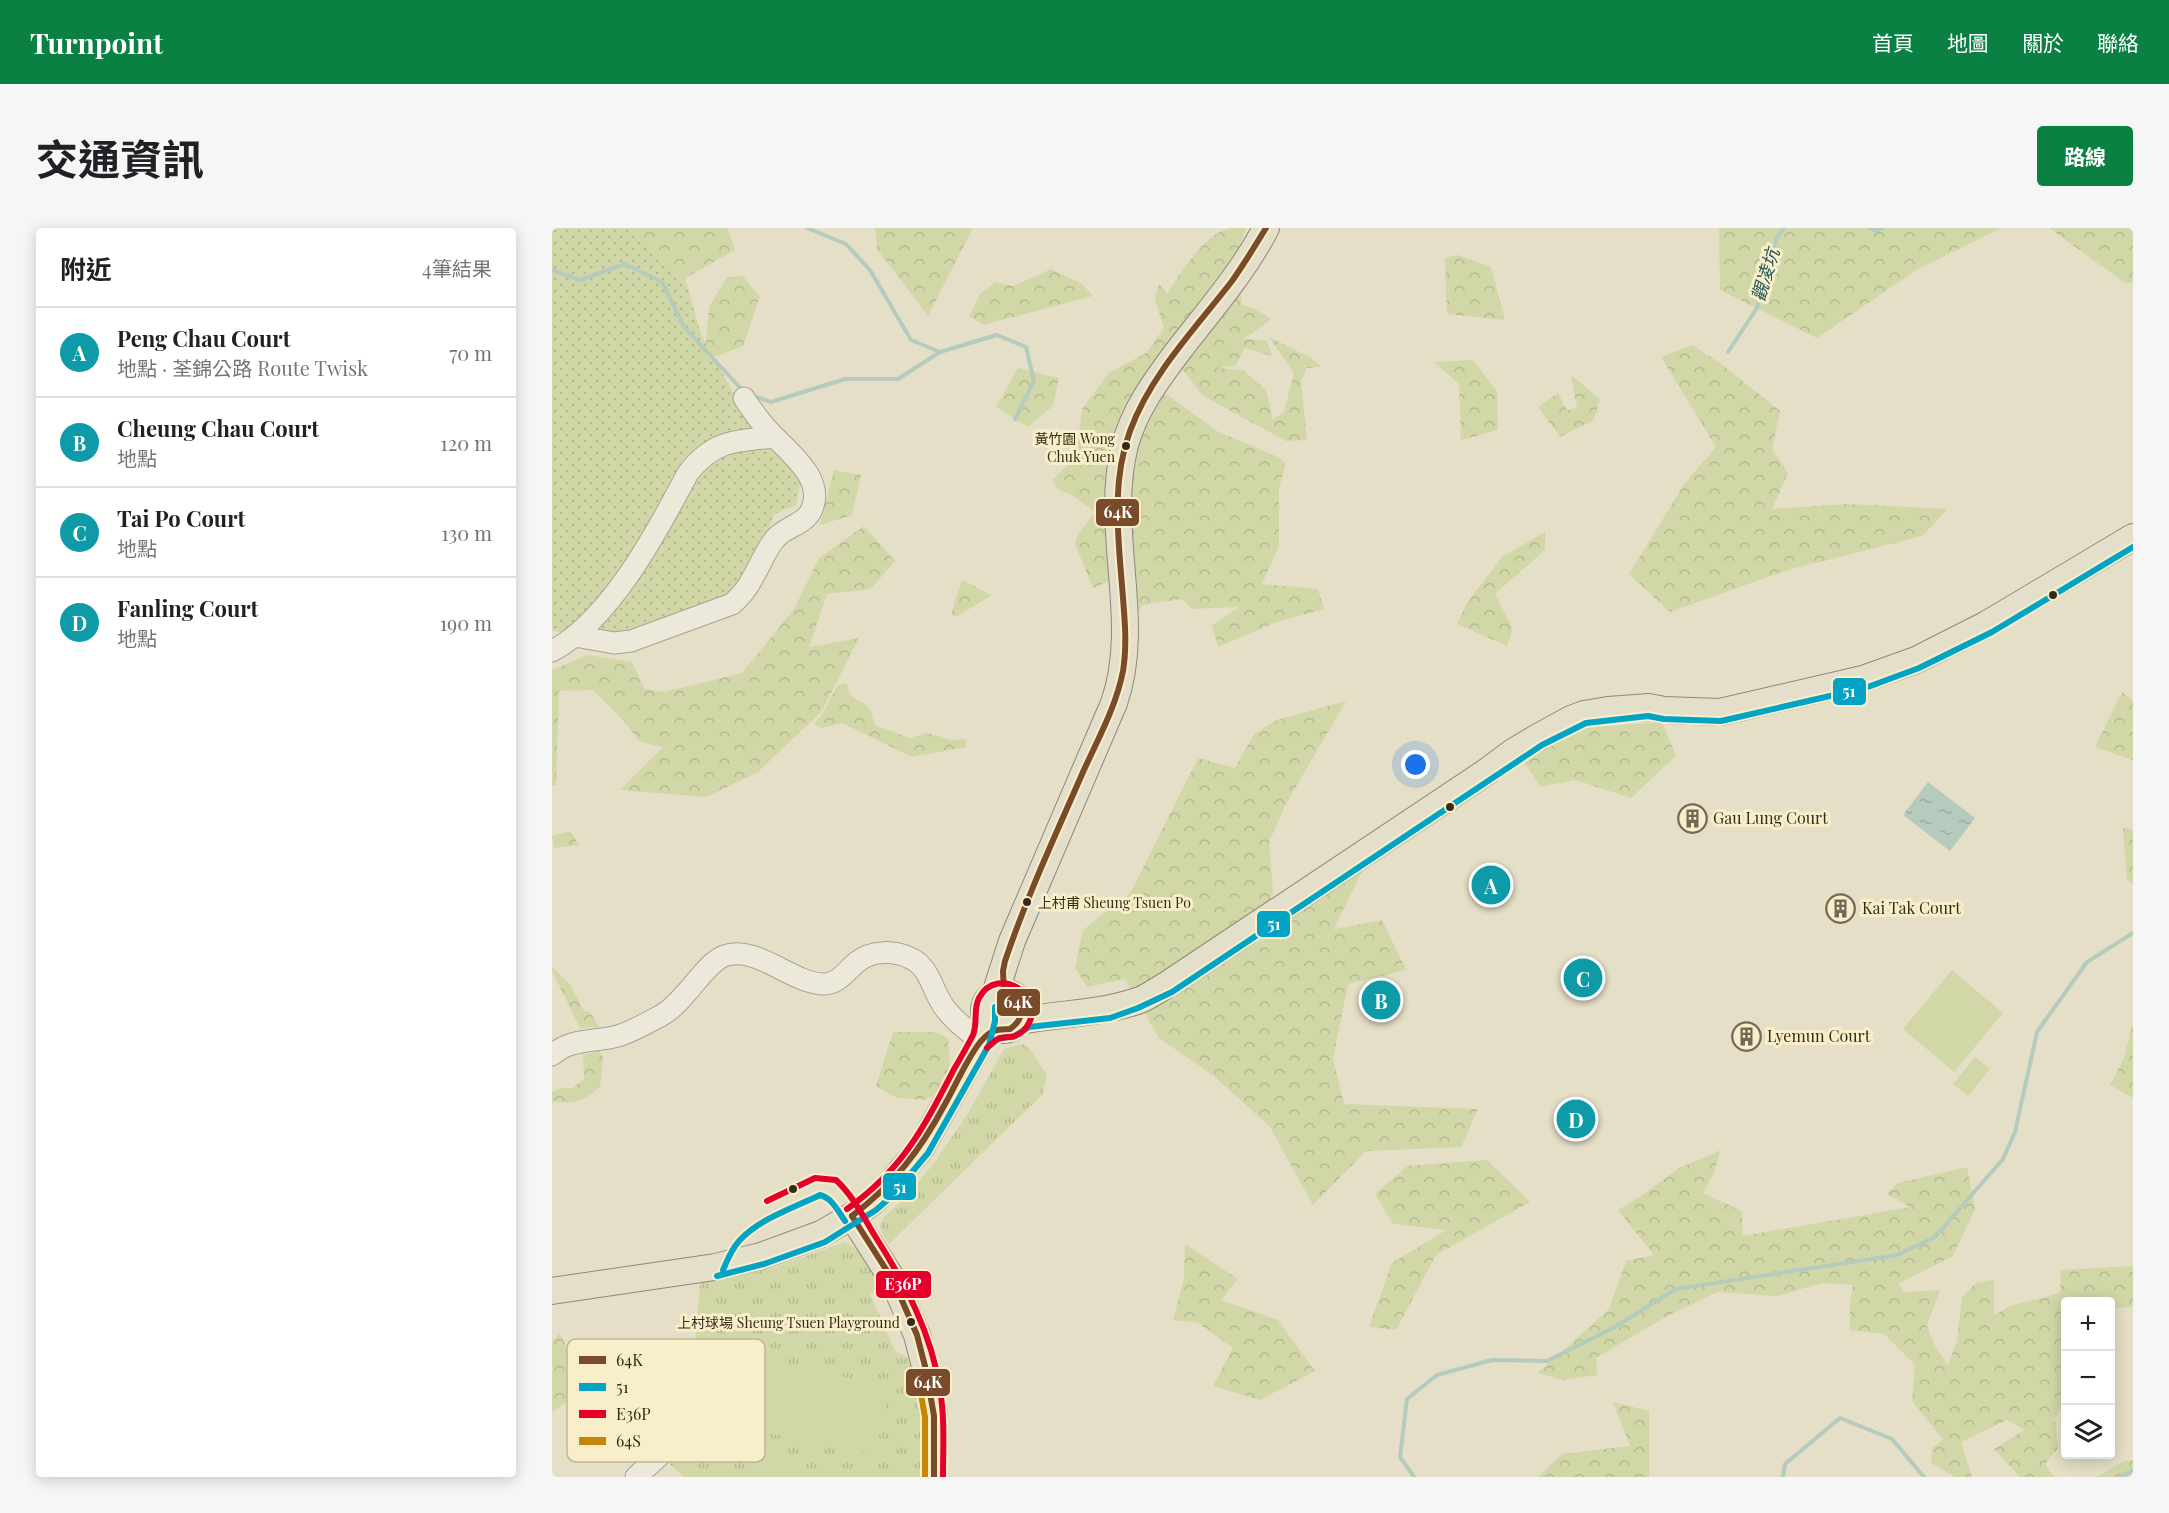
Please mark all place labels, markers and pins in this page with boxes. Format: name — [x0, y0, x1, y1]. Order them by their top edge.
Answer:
place label: 黃竹園 Wong Chuk Yuen — [1035, 429, 1116, 466]
marker: 黃竹園 Wong Chuk Yuen — [1120, 440, 1132, 452]
unlabelled marker — [2047, 589, 2059, 601]
unlabelled marker — [1444, 801, 1456, 813]
building icon: Gau Lung Court — [1676, 802, 1708, 834]
place label: Gau Lung Court — [1713, 807, 1828, 828]
pin: A — [1472, 862, 1510, 908]
building icon: Kai Tak Court — [1825, 892, 1857, 924]
place label: 上村甫 Sheung Tsuen Po — [1038, 893, 1191, 912]
marker: 上村甫 Sheung Tsuen Po — [1021, 896, 1033, 908]
place label: Kai Tak Court — [1862, 897, 1961, 918]
pin: C — [1564, 956, 1602, 1000]
pin: B — [1362, 978, 1400, 1022]
building icon: Lyemun Court — [1730, 1020, 1762, 1052]
place label: Lyemun Court — [1767, 1025, 1871, 1046]
pin: D — [1556, 1096, 1596, 1142]
unlabelled marker — [787, 1183, 799, 1195]
place label: 上村球場 Sheung Tsuen Playground — [677, 1313, 900, 1332]
marker: 上村球場 Sheung Tsuen Playground — [905, 1316, 917, 1328]

